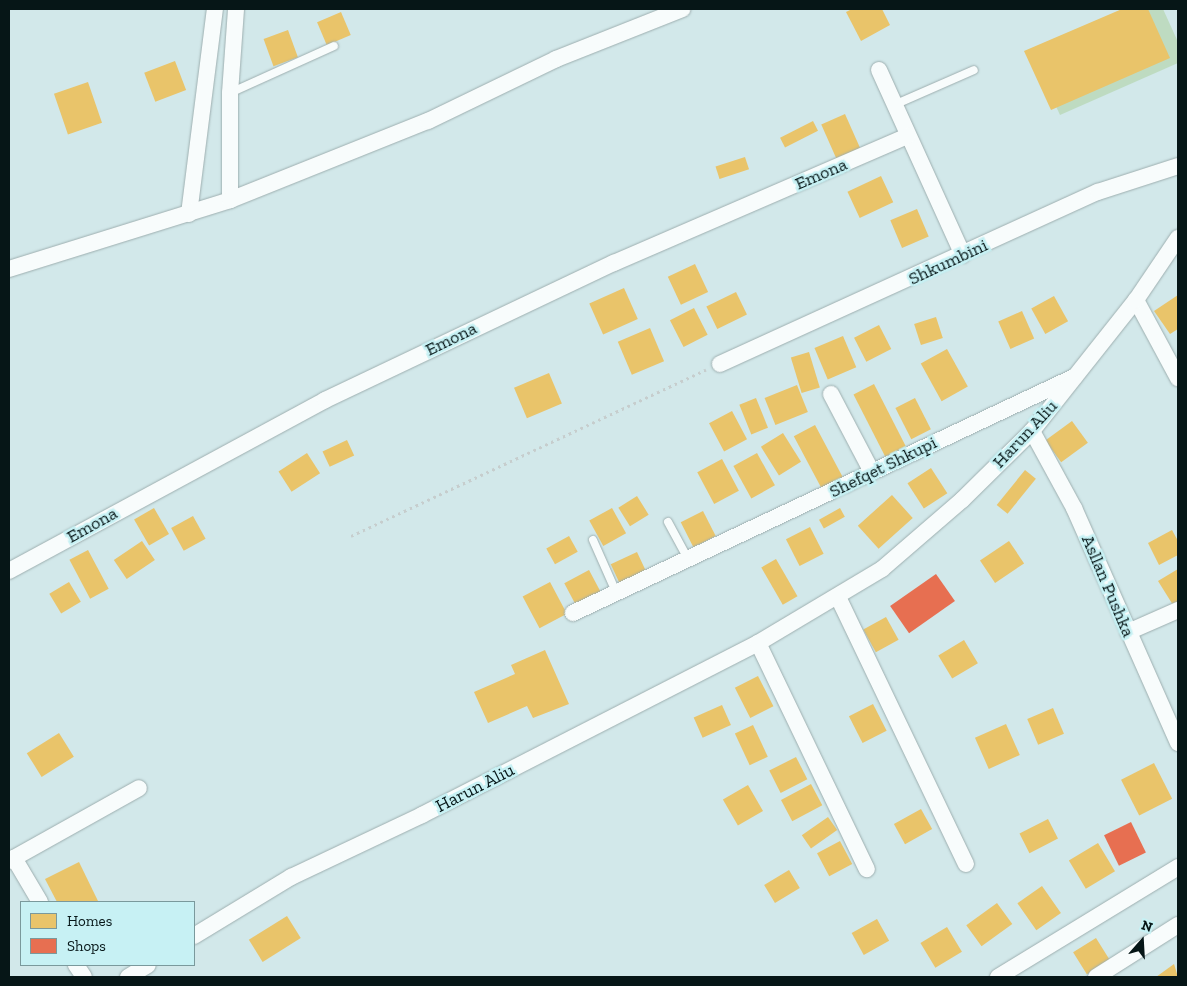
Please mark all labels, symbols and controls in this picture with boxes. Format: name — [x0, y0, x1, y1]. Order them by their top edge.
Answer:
street label: Emona — [792, 153, 850, 195]
street label: Shkumbini — [905, 234, 991, 290]
street label: Emona — [422, 317, 480, 361]
street label: Harun Aliu — [988, 395, 1062, 473]
street label: Shefqet Shkupi — [826, 432, 940, 502]
street label: Emona — [63, 502, 121, 548]
street label: Asllan Pushka — [1077, 532, 1139, 640]
street label: Harun Aliu — [432, 759, 518, 817]
legend — [20, 901, 195, 966]
text: Homes — [67, 912, 112, 930]
north arrow — [1117, 916, 1167, 966]
text: N — [1139, 917, 1155, 936]
text: Shops — [67, 937, 106, 955]

